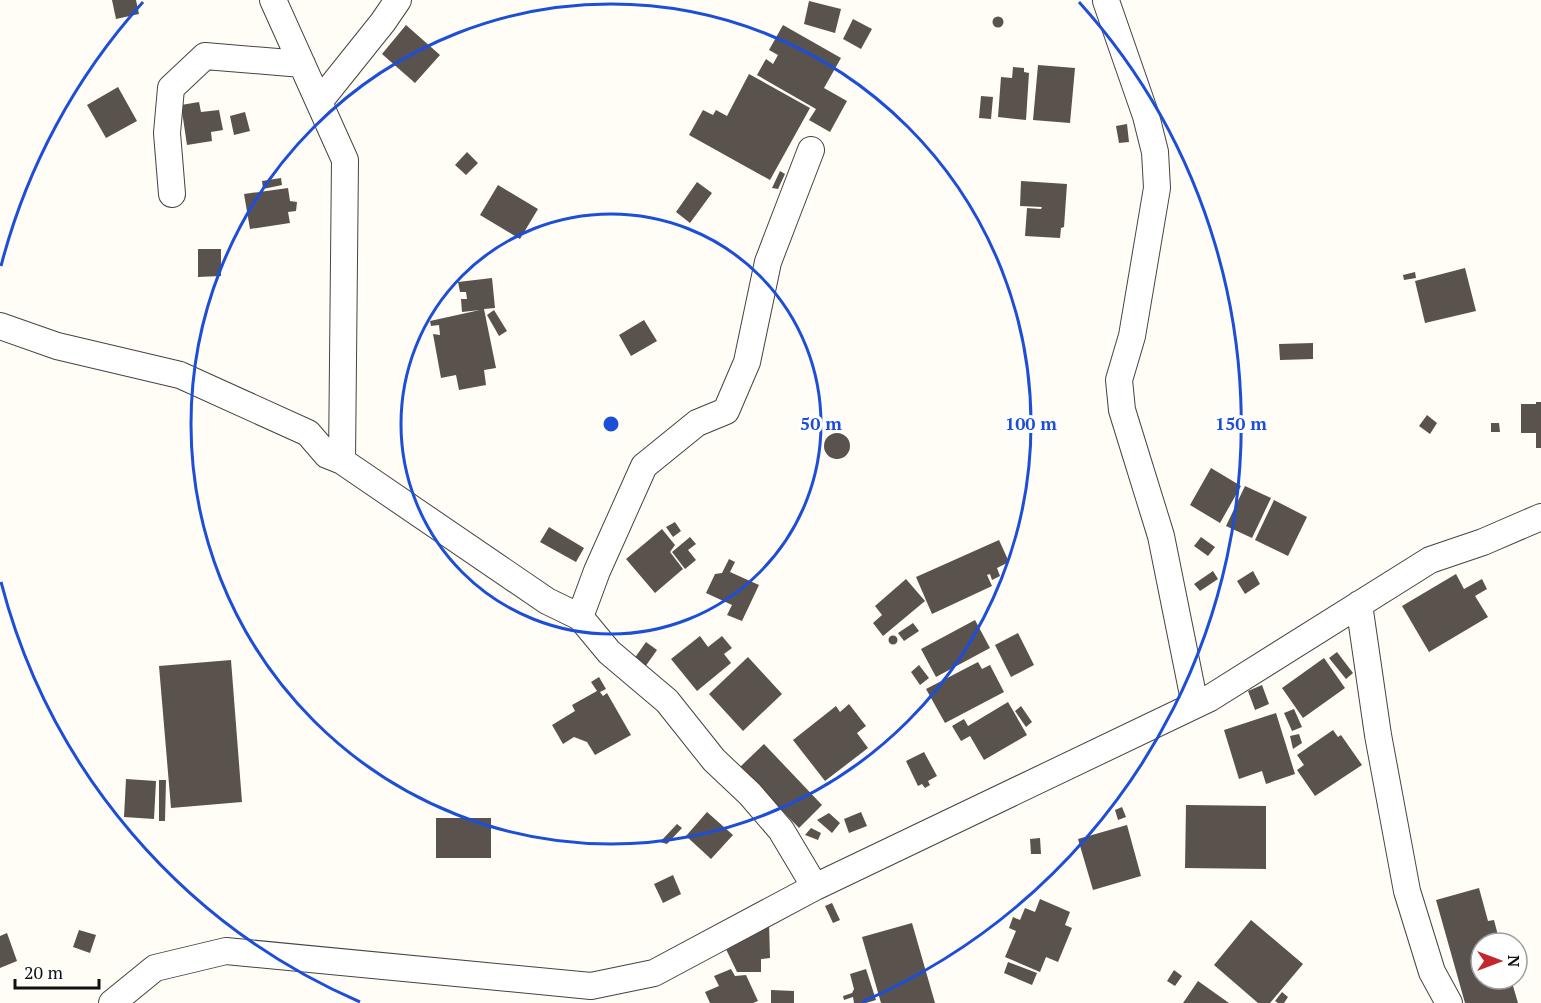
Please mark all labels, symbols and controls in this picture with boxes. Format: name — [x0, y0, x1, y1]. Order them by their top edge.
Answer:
text: 50 m — [800, 411, 842, 435]
text: 100 m — [1005, 411, 1057, 435]
text: 150 m — [1215, 411, 1267, 435]
centre of rings — [601, 414, 621, 434]
north arrow — [1469, 931, 1529, 991]
scale bar — [15, 952, 99, 990]
text: N — [1503, 955, 1525, 967]
text: 20 m — [24, 960, 64, 984]

